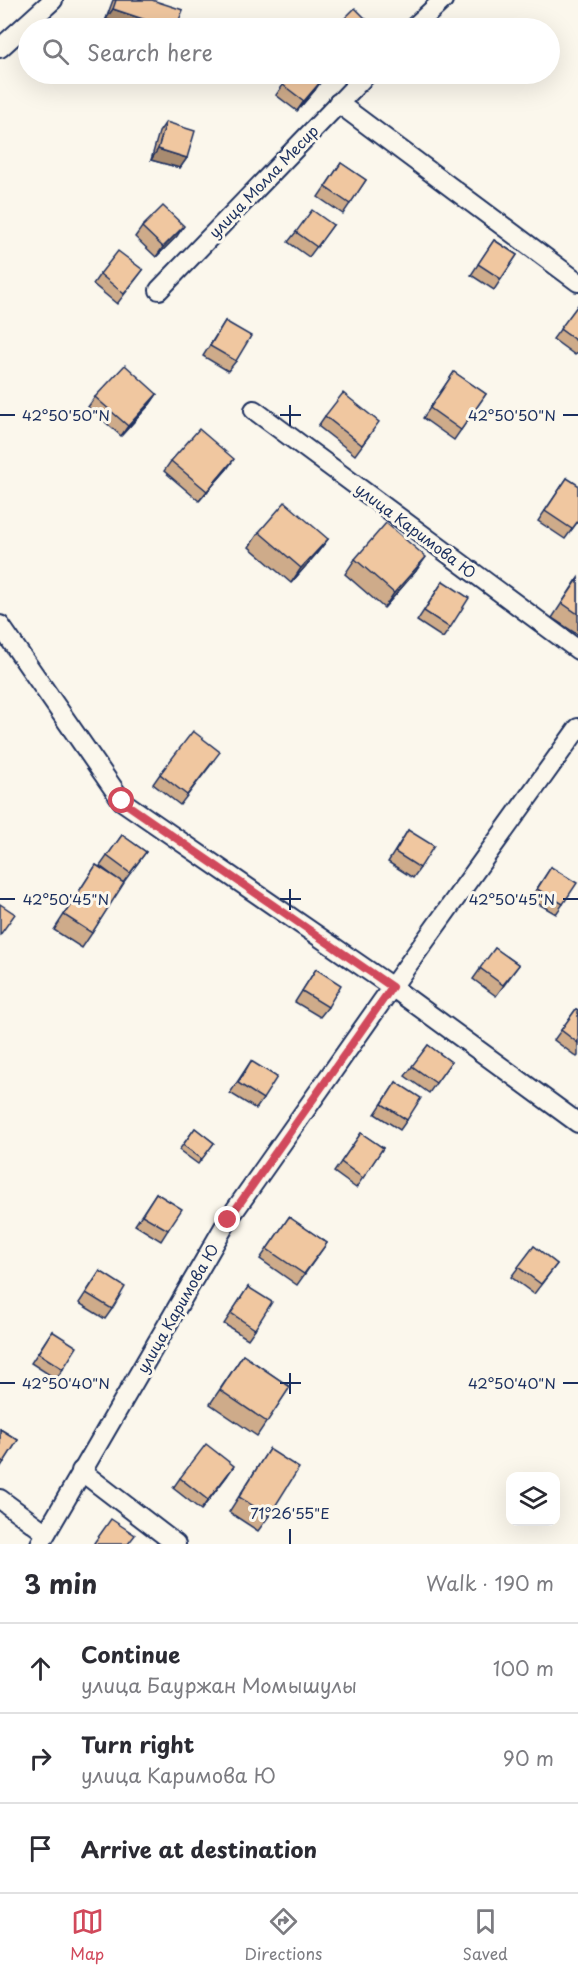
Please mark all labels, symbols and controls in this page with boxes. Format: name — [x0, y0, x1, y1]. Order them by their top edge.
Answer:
search box — [18, 18, 560, 84]
icon: search — [39, 35, 72, 68]
text: Search here — [87, 35, 213, 68]
street label: улица Молла Месир — [203, 119, 323, 243]
text: 42°50'50"N — [22, 403, 110, 426]
text: 42°50'50"N — [468, 403, 556, 426]
street label: улица Каримова Ю — [351, 477, 481, 583]
route start — [108, 787, 134, 813]
text: 42°50'45"N — [23, 887, 109, 910]
text: 42°50'45"N — [469, 887, 555, 910]
route end — [214, 1206, 240, 1232]
street label: улица Каримова Ю — [130, 1239, 224, 1377]
text: 42°50'40"N — [22, 1371, 110, 1394]
text: 42°50'40"N — [468, 1371, 556, 1394]
map controls — [506, 1472, 560, 1526]
button: layers — [506, 1472, 560, 1526]
text: 71°26'55"E — [250, 1501, 330, 1524]
text: 3 min — [24, 1564, 97, 1603]
text: Walk · 190 m — [426, 1568, 554, 1598]
text: Continue — [81, 1637, 180, 1670]
icon: ahead — [24, 1652, 57, 1685]
text: 100 m — [493, 1653, 554, 1683]
text: улица Бауржан Момышулы — [81, 1670, 357, 1700]
text: Turn right — [81, 1727, 194, 1760]
icon: right — [24, 1742, 57, 1775]
text: 90 m — [503, 1743, 554, 1773]
text: улица Каримова Ю — [81, 1760, 276, 1790]
icon: arrive — [24, 1832, 57, 1865]
text: Arrive at destination — [81, 1832, 317, 1865]
tab: Map — [70, 1905, 104, 1965]
tab: Directions — [244, 1905, 322, 1965]
tab: Saved — [462, 1905, 508, 1965]

